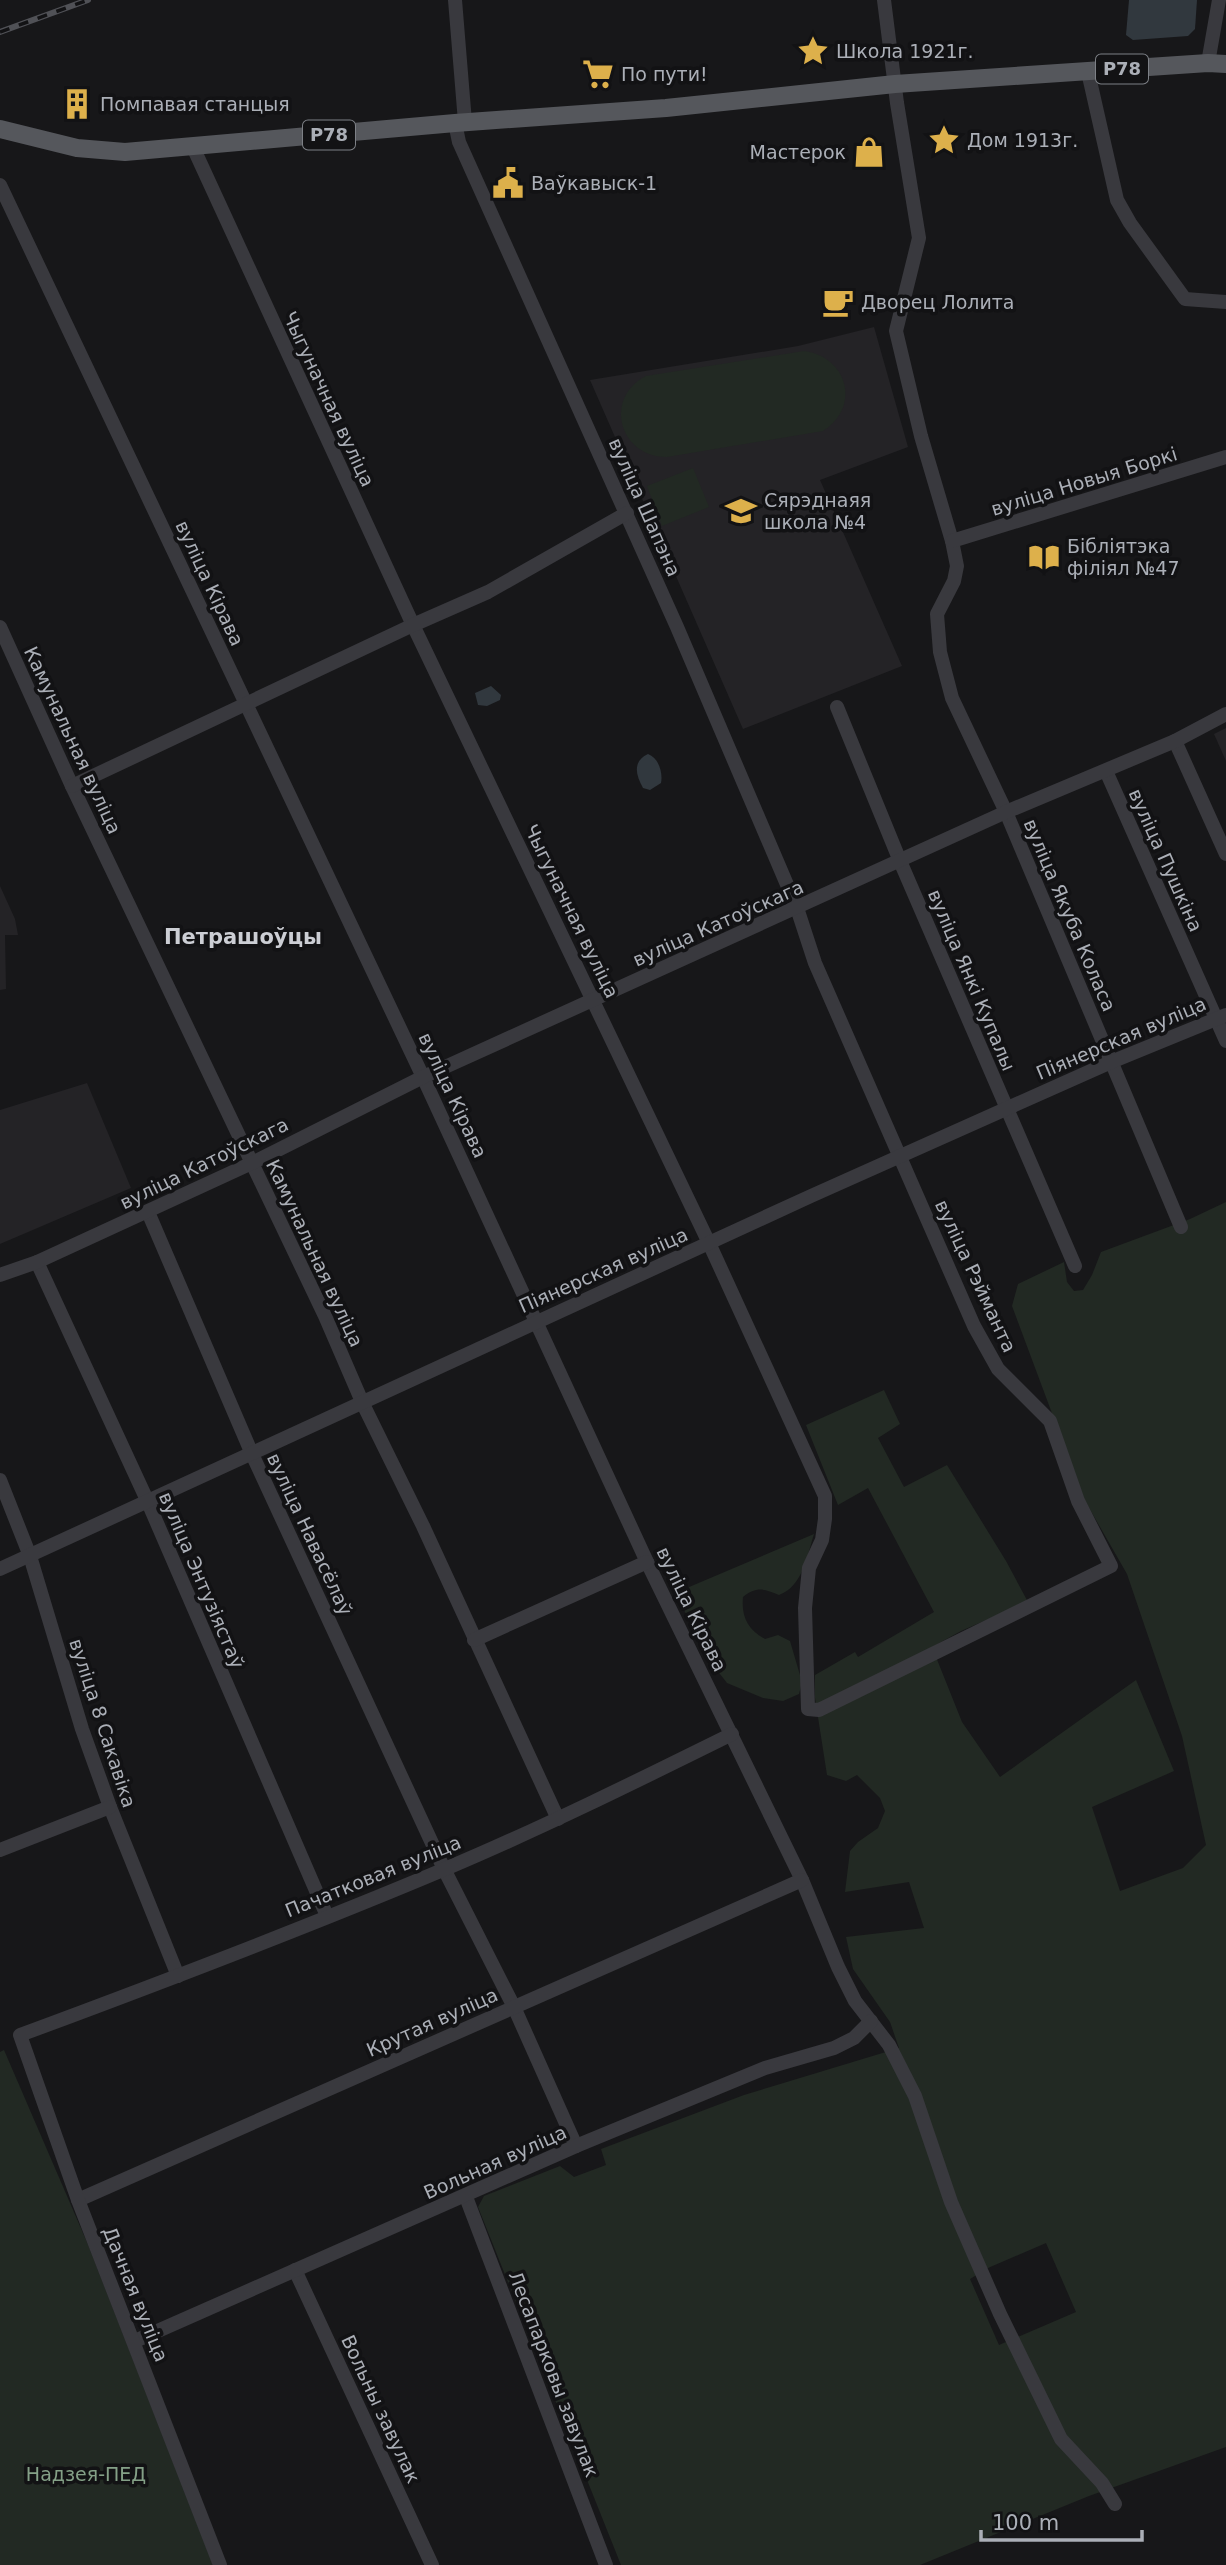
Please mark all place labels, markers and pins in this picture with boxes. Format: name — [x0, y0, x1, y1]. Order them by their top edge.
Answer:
place icon: Школа 1921г. — [796, 34, 830, 68]
place label: Школа 1921г. — [836, 40, 974, 62]
supermarket icon: По пути! — [581, 57, 615, 91]
place label: По пути! — [621, 63, 708, 85]
building icon: Помпавая станцыя — [60, 87, 94, 121]
place label: Помпавая станцыя — [100, 93, 290, 115]
place icon: Дом 1913г. — [927, 123, 961, 157]
place label: Дом 1913г. — [967, 129, 1078, 151]
shop icon: Мастерок — [852, 135, 886, 169]
place label: Мастерок — [750, 141, 846, 163]
public building icon: Ваўкавыск-1 — [491, 166, 525, 200]
place label: Ваўкавыск-1 — [531, 172, 657, 194]
cafe icon: Дворец Лолита — [821, 285, 855, 319]
place label: Дворец Лолита — [861, 291, 1015, 313]
place label: Сярэднаяя школа №4 — [764, 489, 871, 533]
school or university icon: Сярэднаяя школа №4 — [724, 494, 758, 528]
place label: Бібліятэка філіял №47 — [1067, 535, 1180, 579]
library icon: Бібліятэка філіял №47 — [1027, 540, 1061, 574]

